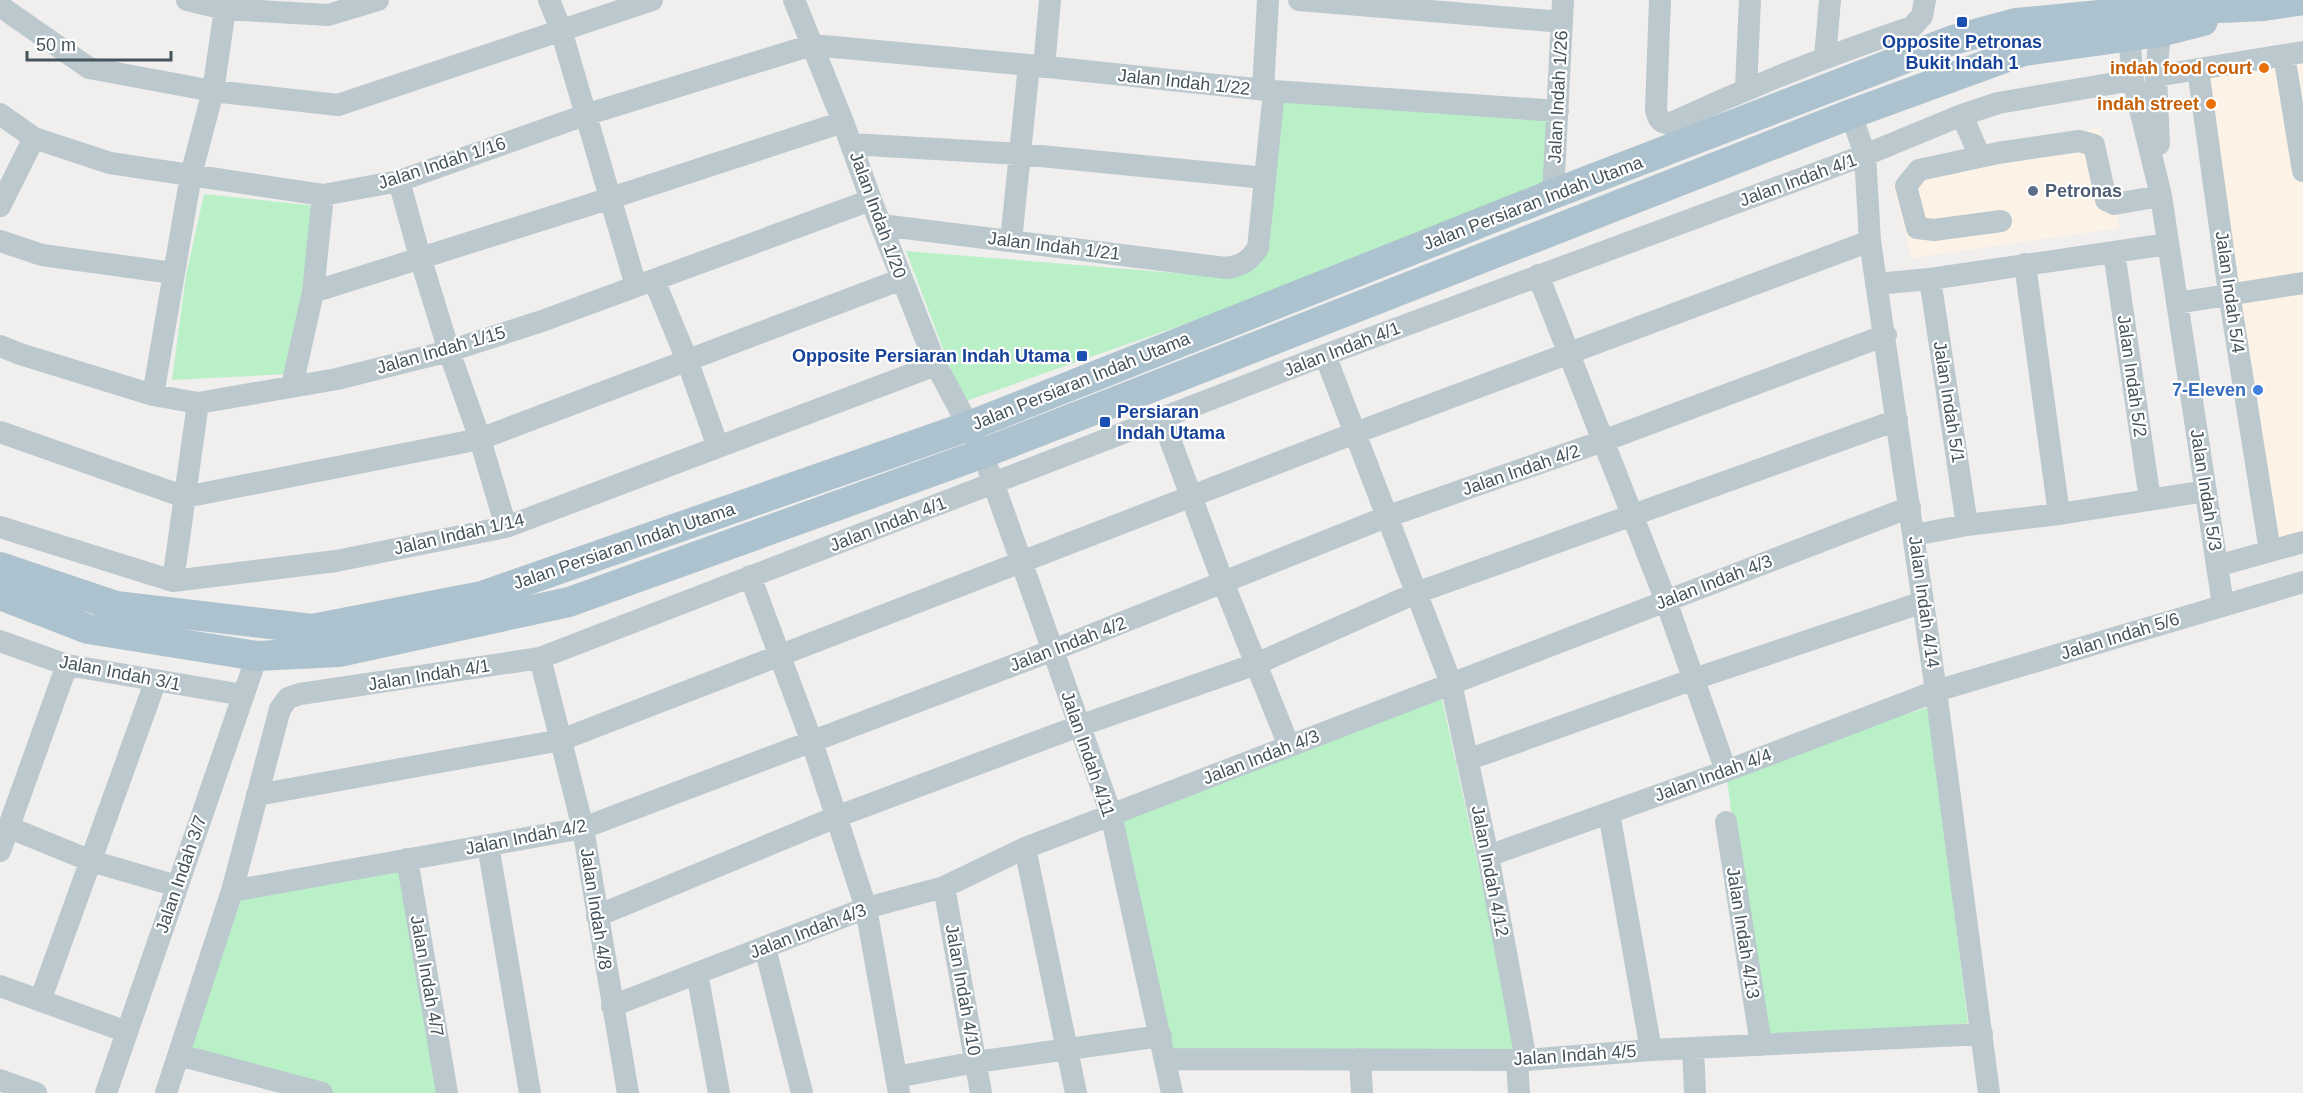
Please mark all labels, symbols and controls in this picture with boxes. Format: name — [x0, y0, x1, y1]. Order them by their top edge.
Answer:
marker: Opposite Petronas Bukit Indah 1 — [1955, 15, 1969, 29]
scale bar — [27, 24, 171, 62]
street label: Jalan Indah 1/26 — [1545, 30, 1571, 164]
place label: Opposite Petronas Bukit Indah 1 — [1882, 32, 2042, 73]
text: 50 m — [36, 35, 76, 55]
place label: indah food court — [2110, 58, 2252, 78]
marker: indah food court — [2257, 61, 2271, 75]
street label: Jalan Indah 1/22 — [1117, 65, 1251, 99]
place label: indah street — [2097, 94, 2199, 114]
marker: indah street — [2204, 97, 2218, 111]
street label: Jalan Indah 1/16 — [376, 133, 508, 193]
street label: Jalan Indah 1/20 — [846, 149, 910, 281]
street label: Jalan Indah 4/1 — [1737, 150, 1859, 210]
street label: Jalan Persiaran Indah Utama — [1421, 152, 1646, 254]
place label: Petronas — [2045, 181, 2122, 201]
marker: Petronas — [2026, 184, 2040, 198]
street label: Jalan Indah 1/21 — [987, 228, 1121, 264]
street label: Jalan Indah 5/4 — [2212, 230, 2248, 354]
street label: Jalan Indah 5/2 — [2114, 314, 2150, 438]
street label: Jalan Indah 4/1 — [1281, 318, 1403, 380]
street label: Jalan Indah 1/15 — [374, 322, 508, 378]
street label: Jalan Persiaran Indah Utama — [969, 327, 1193, 435]
street label: Jalan Indah 5/1 — [1929, 340, 1969, 464]
place label: Opposite Persiaran Indah Utama — [792, 346, 1071, 366]
marker: Opposite Persiaran Indah Utama — [1075, 349, 1089, 363]
place label: 7-Eleven — [2172, 380, 2246, 400]
marker: 7-Eleven — [2251, 383, 2265, 397]
place label: Persiaran Indah Utama — [1117, 401, 1225, 444]
marker: Persiaran Indah Utama — [1098, 415, 1112, 429]
street label: Jalan Indah 5/3 — [2186, 428, 2226, 552]
street label: Jalan Indah 4/2 — [1460, 441, 1582, 499]
street label: Jalan Indah 4/1 — [827, 493, 949, 555]
street label: Jalan Persiaran Indah Utama — [511, 498, 738, 593]
street label: Jalan Indah 1/14 — [392, 509, 526, 559]
street label: Jalan Indah 4/14 — [1905, 535, 1943, 669]
street label: Jalan Indah 4/3 — [1653, 551, 1775, 613]
street label: Jalan Indah 5/6 — [2058, 608, 2182, 664]
street label: Jalan Indah 4/2 — [1007, 613, 1129, 675]
street label: Jalan Indah 3/1 — [58, 651, 182, 695]
street label: Jalan Indah 4/1 — [367, 655, 491, 695]
street label: Jalan Indah 4/11 — [1057, 688, 1119, 820]
street label: Jalan Indah 4/3 — [1200, 726, 1322, 788]
street label: Jalan Indah 4/4 — [1652, 745, 1774, 805]
street label: Jalan Indah 4/12 — [1467, 804, 1513, 938]
street label: Jalan Indah 3/7 — [152, 813, 210, 935]
street label: Jalan Indah 4/2 — [464, 815, 588, 859]
street label: Jalan Indah 4/8 — [576, 847, 616, 971]
street label: Jalan Indah 4/13 — [1723, 866, 1763, 1000]
street label: Jalan Indah 4/3 — [747, 900, 869, 962]
street label: Jalan Indah 4/7 — [406, 914, 448, 1038]
street label: Jalan Indah 4/10 — [942, 923, 984, 1057]
street label: Jalan Indah 4/5 — [1513, 1041, 1637, 1069]

